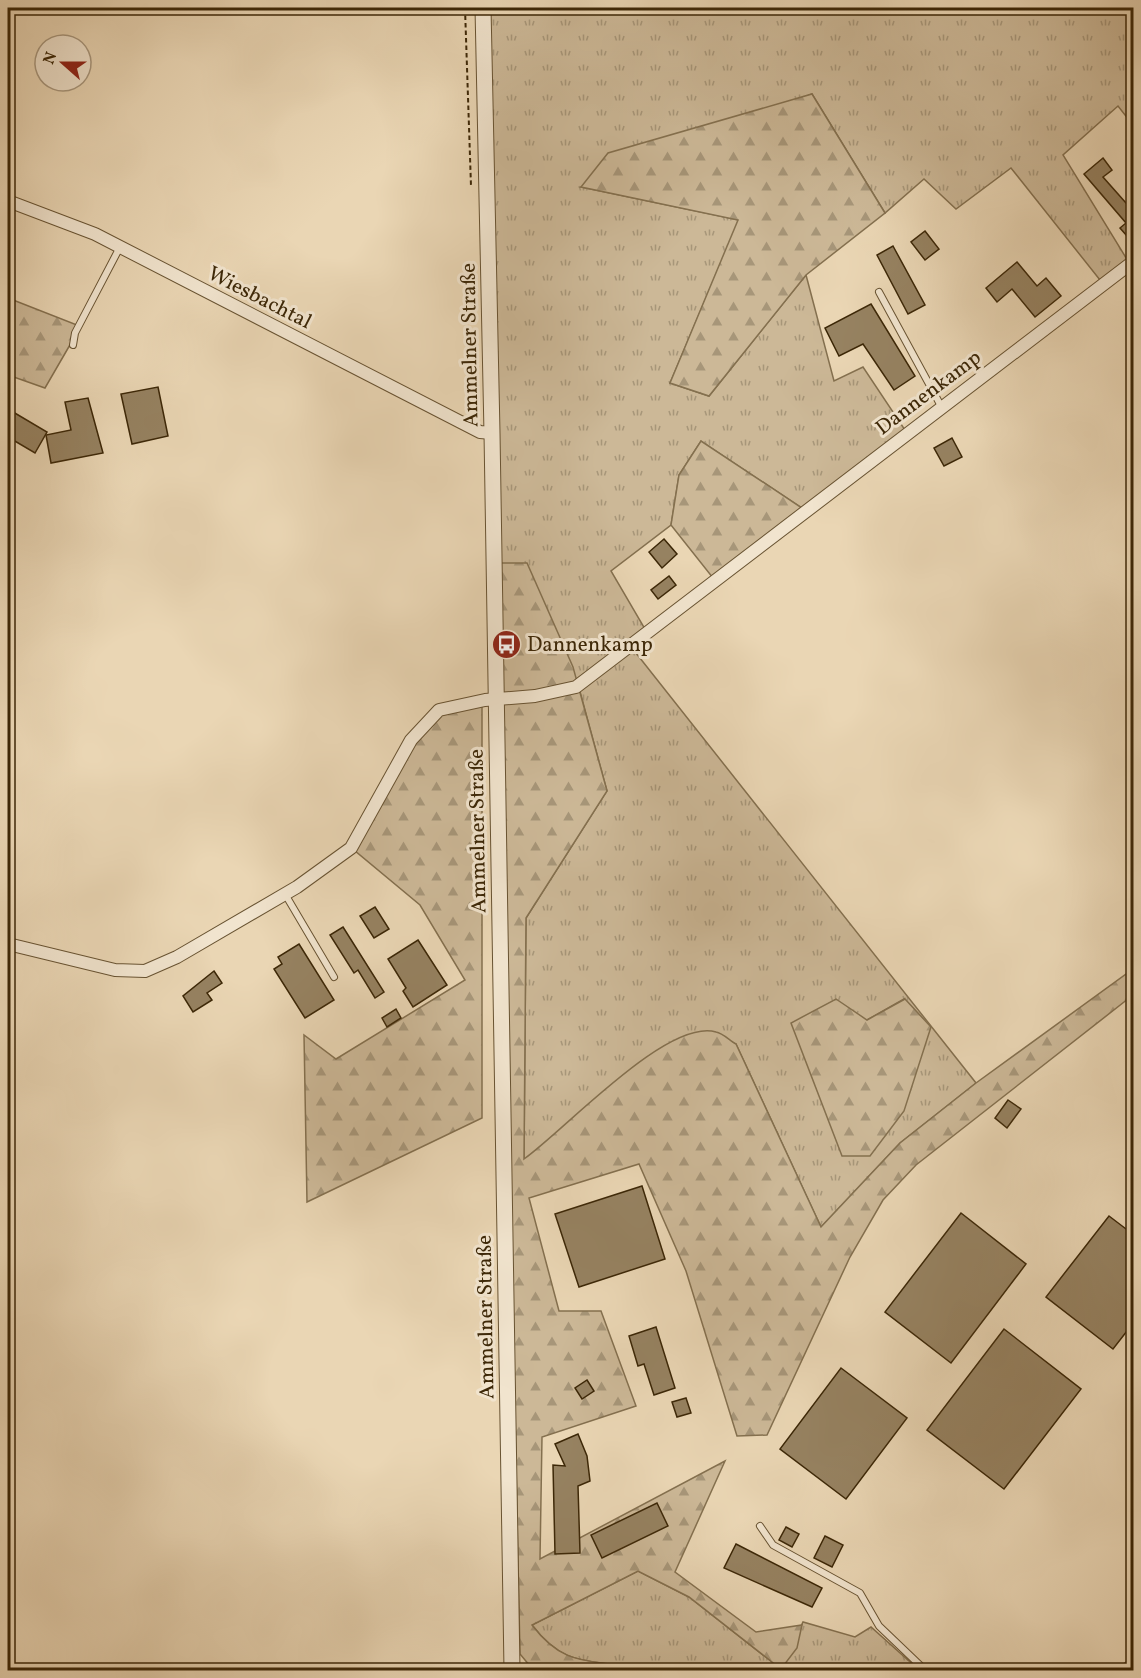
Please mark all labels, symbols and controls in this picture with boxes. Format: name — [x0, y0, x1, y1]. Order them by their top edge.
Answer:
north arrow — [33, 33, 93, 93]
text: N — [39, 49, 63, 68]
street label: Wiesbachtal — [202, 260, 316, 337]
street label: Ammelner Straße — [455, 262, 486, 427]
street label: Dannenkamp — [870, 344, 988, 443]
bus stop icon: Dannenkamp — [490, 628, 522, 660]
place label: Dannenkamp — [527, 631, 653, 660]
street label: Ammelner Straße — [463, 748, 494, 913]
street label: Ammelner Straße — [471, 1234, 502, 1399]

